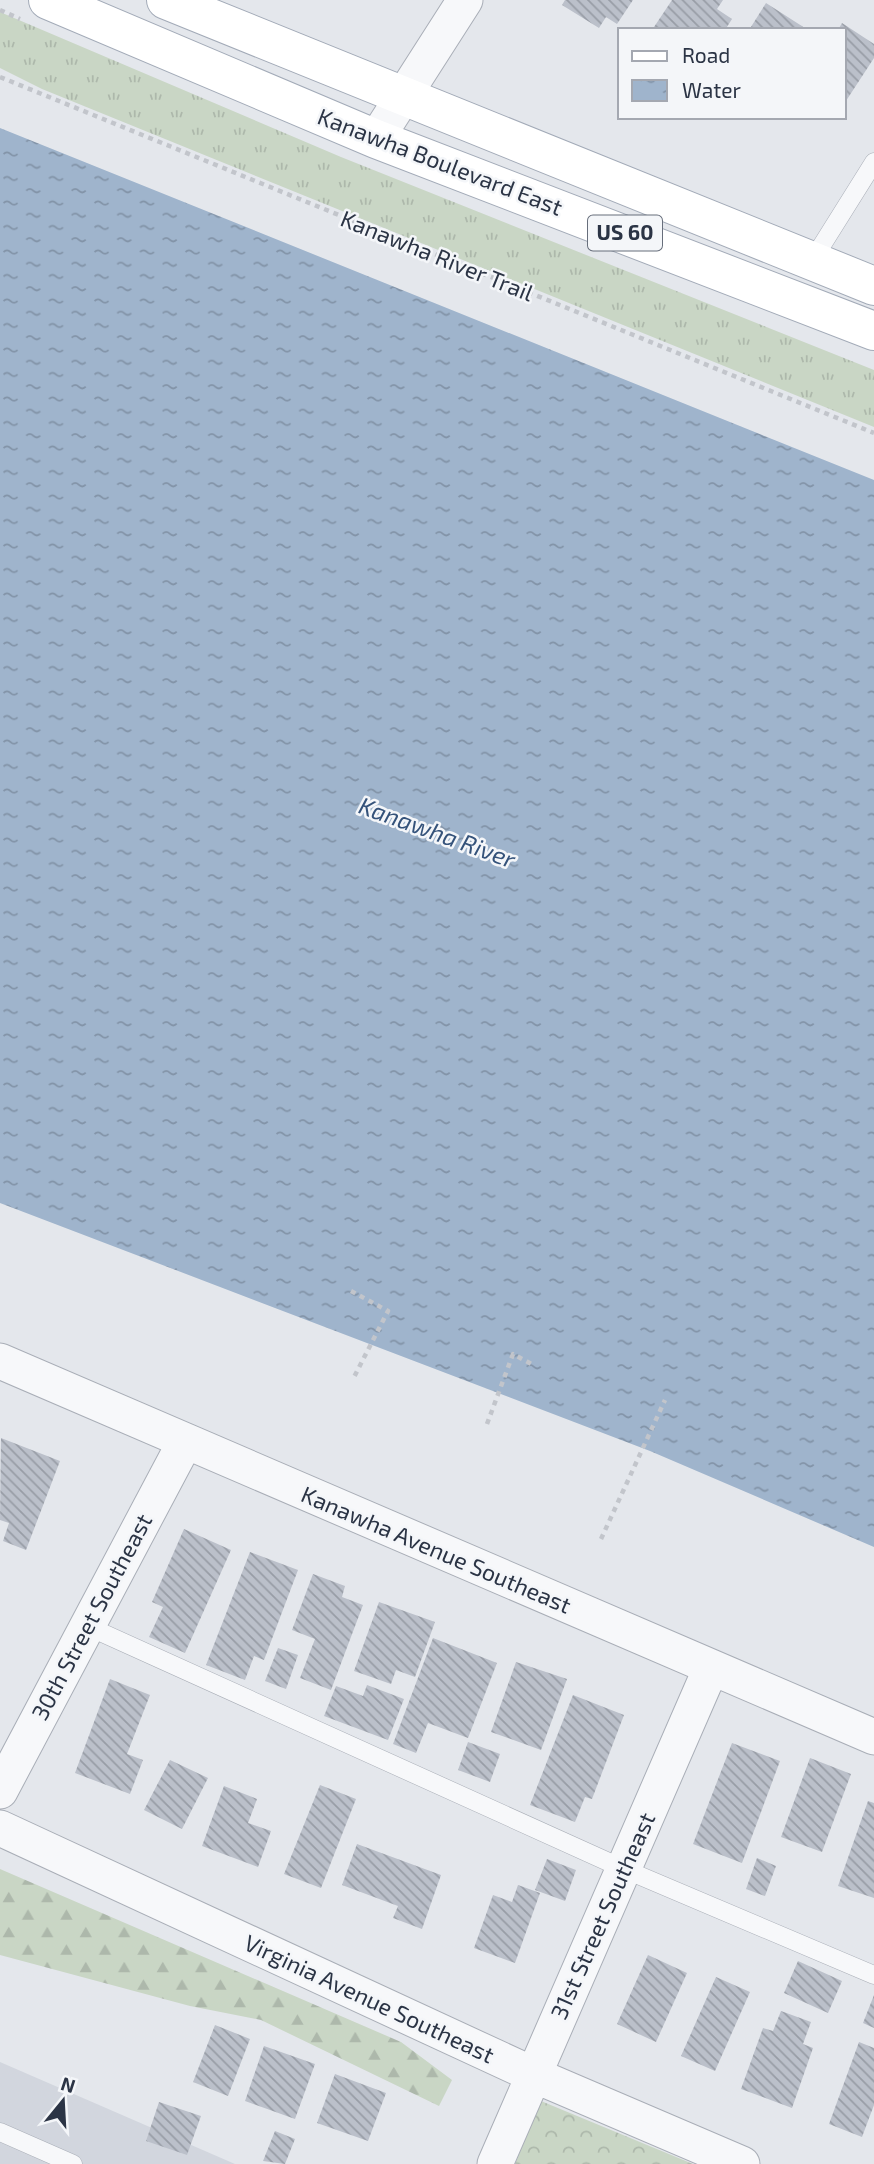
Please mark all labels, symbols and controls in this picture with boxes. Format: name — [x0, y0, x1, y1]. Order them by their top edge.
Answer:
legend — [618, 28, 846, 119]
text: Road — [682, 42, 730, 67]
text: Water — [682, 77, 741, 102]
street label: Kanawha Boulevard East — [314, 101, 567, 221]
street label: Kanawha River Trail — [337, 204, 538, 307]
road number: US 60 — [588, 216, 662, 250]
water label: Kanawha River — [355, 790, 520, 874]
street label: Kanawha Avenue Southeast — [297, 1479, 576, 1619]
street label: 30th Street Southeast — [25, 1508, 157, 1724]
street label: 31st Street Southeast — [544, 1808, 660, 2023]
street label: Virginia Avenue Southeast — [240, 1928, 499, 2068]
north arrow — [28, 2066, 98, 2136]
text: N — [58, 2071, 78, 2097]

